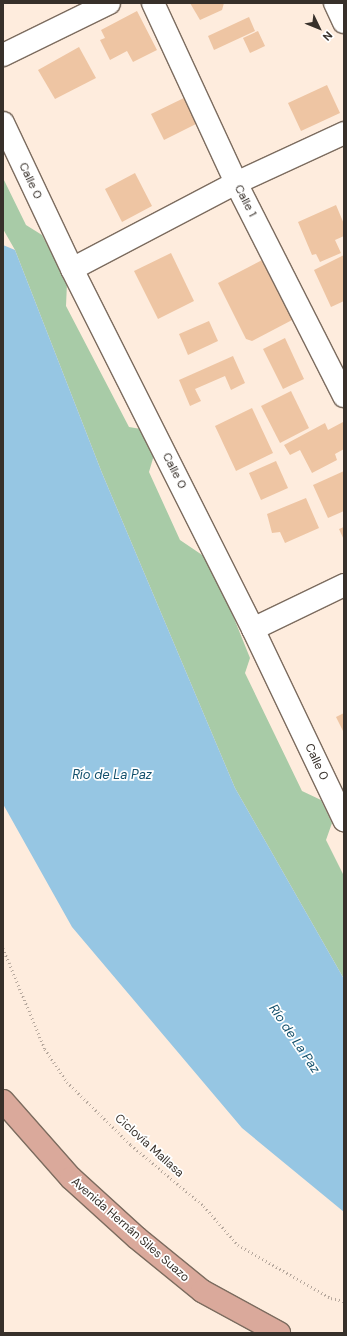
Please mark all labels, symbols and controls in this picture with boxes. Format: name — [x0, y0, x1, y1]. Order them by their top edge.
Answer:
north arrow — [299, 8, 339, 48]
text: N — [320, 28, 336, 44]
street label: Calle 0 — [15, 160, 45, 202]
street label: Calle 1 — [231, 182, 259, 220]
street label: Calle 0 — [159, 450, 189, 492]
street label: Calle 0 — [301, 741, 331, 783]
water label: Río de La Paz — [72, 767, 152, 783]
water label: Río de La Paz — [265, 1002, 323, 1076]
street label: Ciclovía Mallasa — [112, 1111, 186, 1181]
street label: Avenida Hernán Siles Suazo — [68, 1175, 192, 1285]

